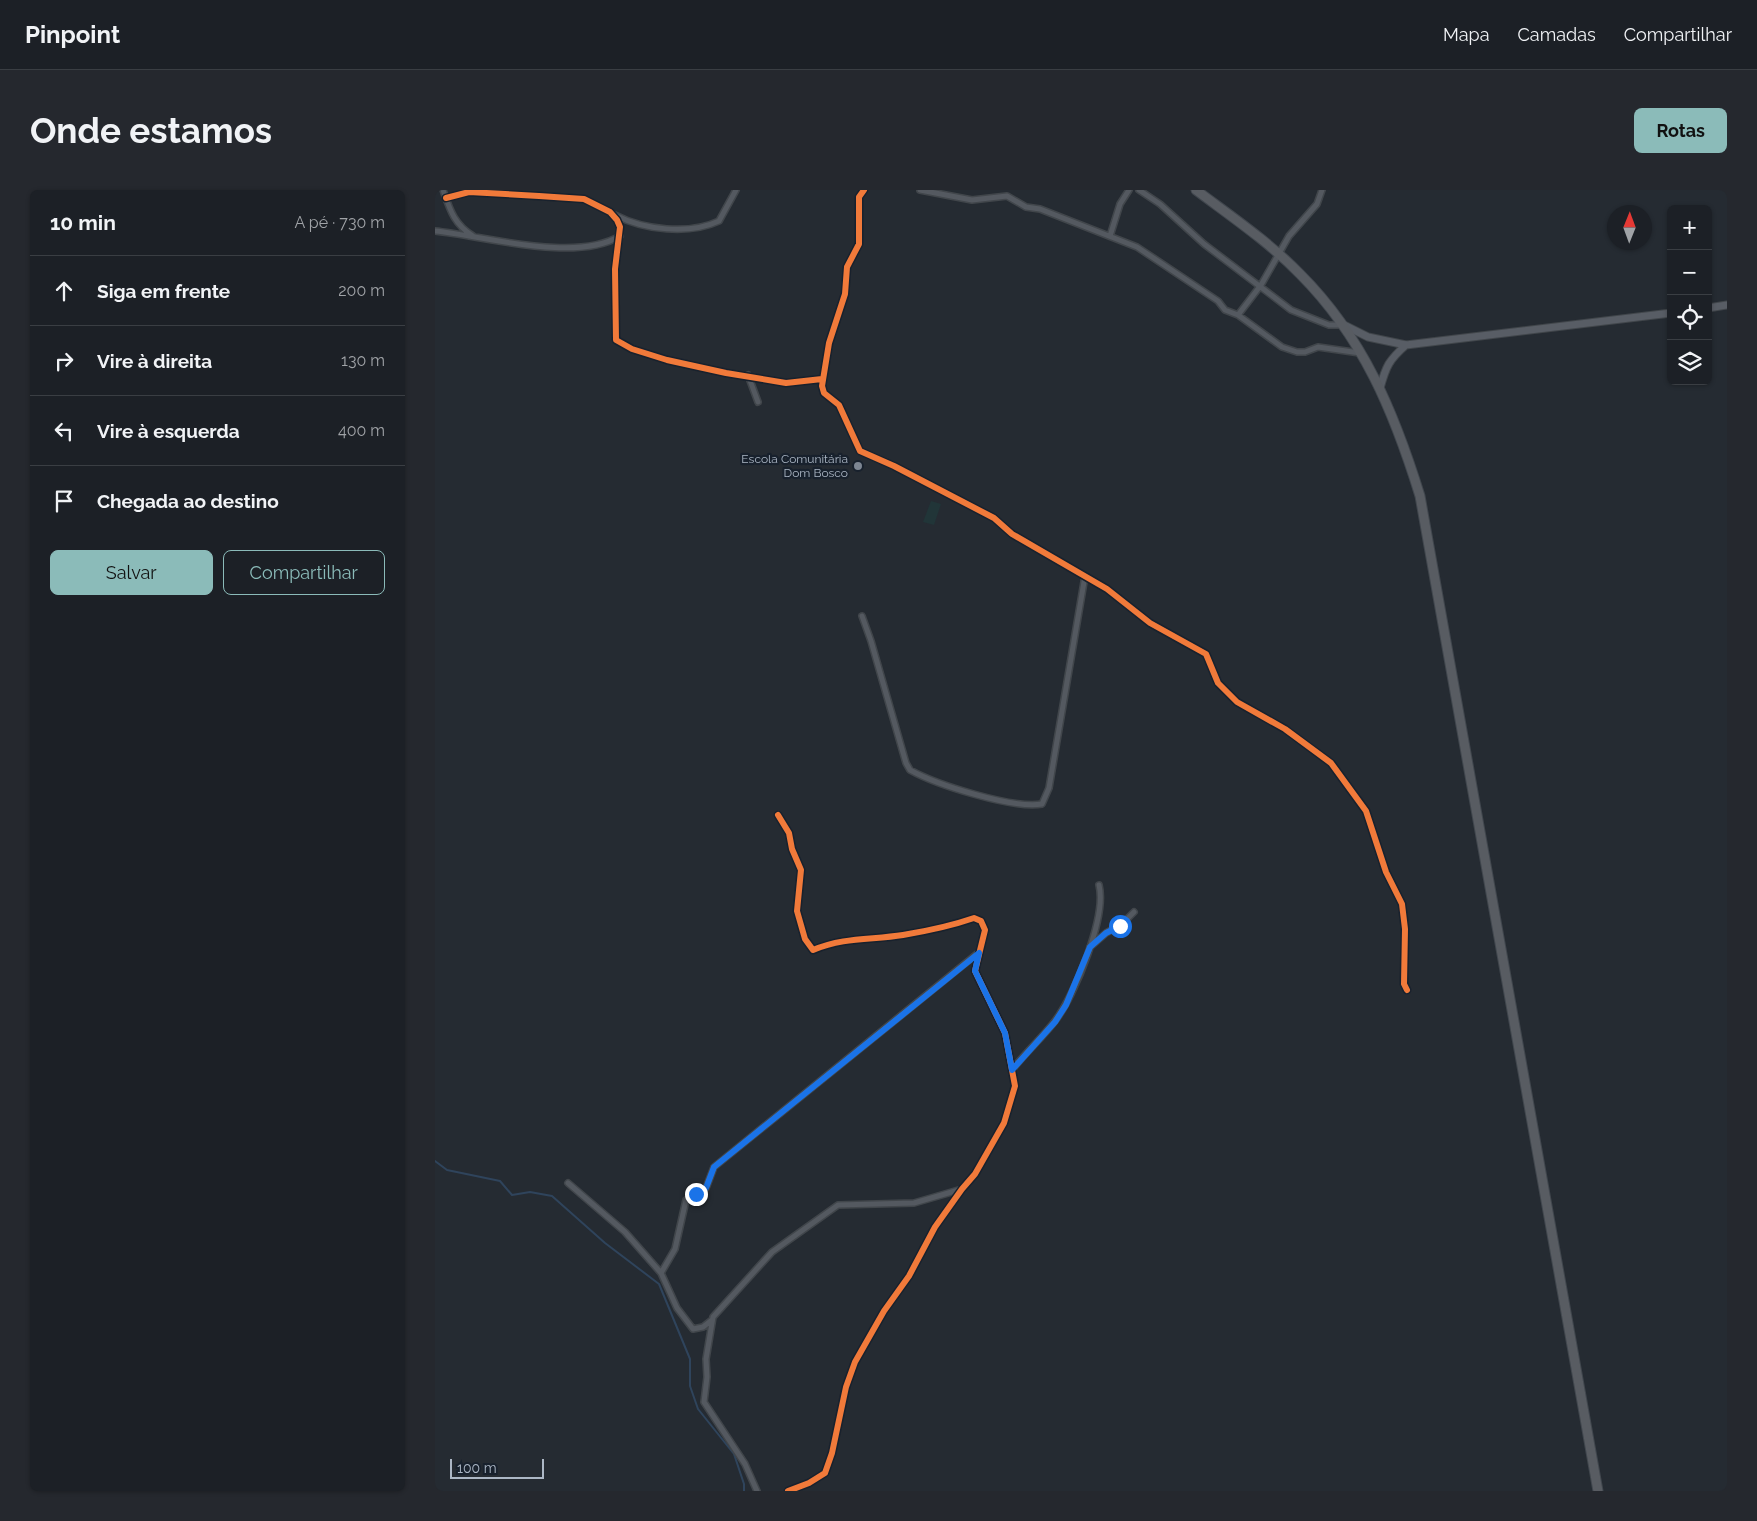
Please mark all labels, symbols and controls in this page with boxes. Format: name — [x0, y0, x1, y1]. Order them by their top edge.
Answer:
text: Pinpoint — [25, 20, 120, 49]
text: Mapa — [1443, 24, 1489, 45]
text: Camadas — [1517, 24, 1596, 45]
text: Compartilhar — [1624, 24, 1732, 45]
button: Rotas — [1634, 108, 1727, 153]
text: Onde estamos — [30, 110, 272, 151]
north arrow — [1607, 205, 1652, 250]
map controls — [1667, 205, 1712, 385]
button: + — [1667, 205, 1712, 250]
text: 10 min — [50, 210, 116, 235]
text: A pé · 730 m — [294, 213, 385, 232]
button: − — [1667, 250, 1712, 295]
icon: ahead — [50, 277, 78, 305]
text: Siga em frente — [97, 280, 230, 302]
text: 200 m — [338, 281, 385, 300]
button: locate — [1667, 295, 1712, 340]
button: layers — [1667, 340, 1712, 385]
icon: right — [50, 347, 78, 375]
text: Vire à direita — [97, 350, 212, 372]
text: 130 m — [341, 351, 385, 370]
icon: left — [50, 417, 78, 445]
text: Vire à esquerda — [97, 420, 240, 442]
text: 400 m — [338, 421, 385, 440]
place label: Escola Comunitária Dom Bosco — [741, 452, 848, 480]
marker: Escola Comunitária Dom Bosco — [852, 460, 864, 472]
icon: arrive — [50, 487, 78, 515]
text: Chegada ao destino — [97, 490, 279, 512]
button: Salvar — [50, 550, 213, 595]
button: Compartilhar — [223, 550, 385, 595]
route start — [1109, 915, 1132, 938]
route end — [685, 1183, 708, 1206]
scale bar — [450, 1456, 544, 1479]
text: 100 m — [457, 1460, 497, 1476]

